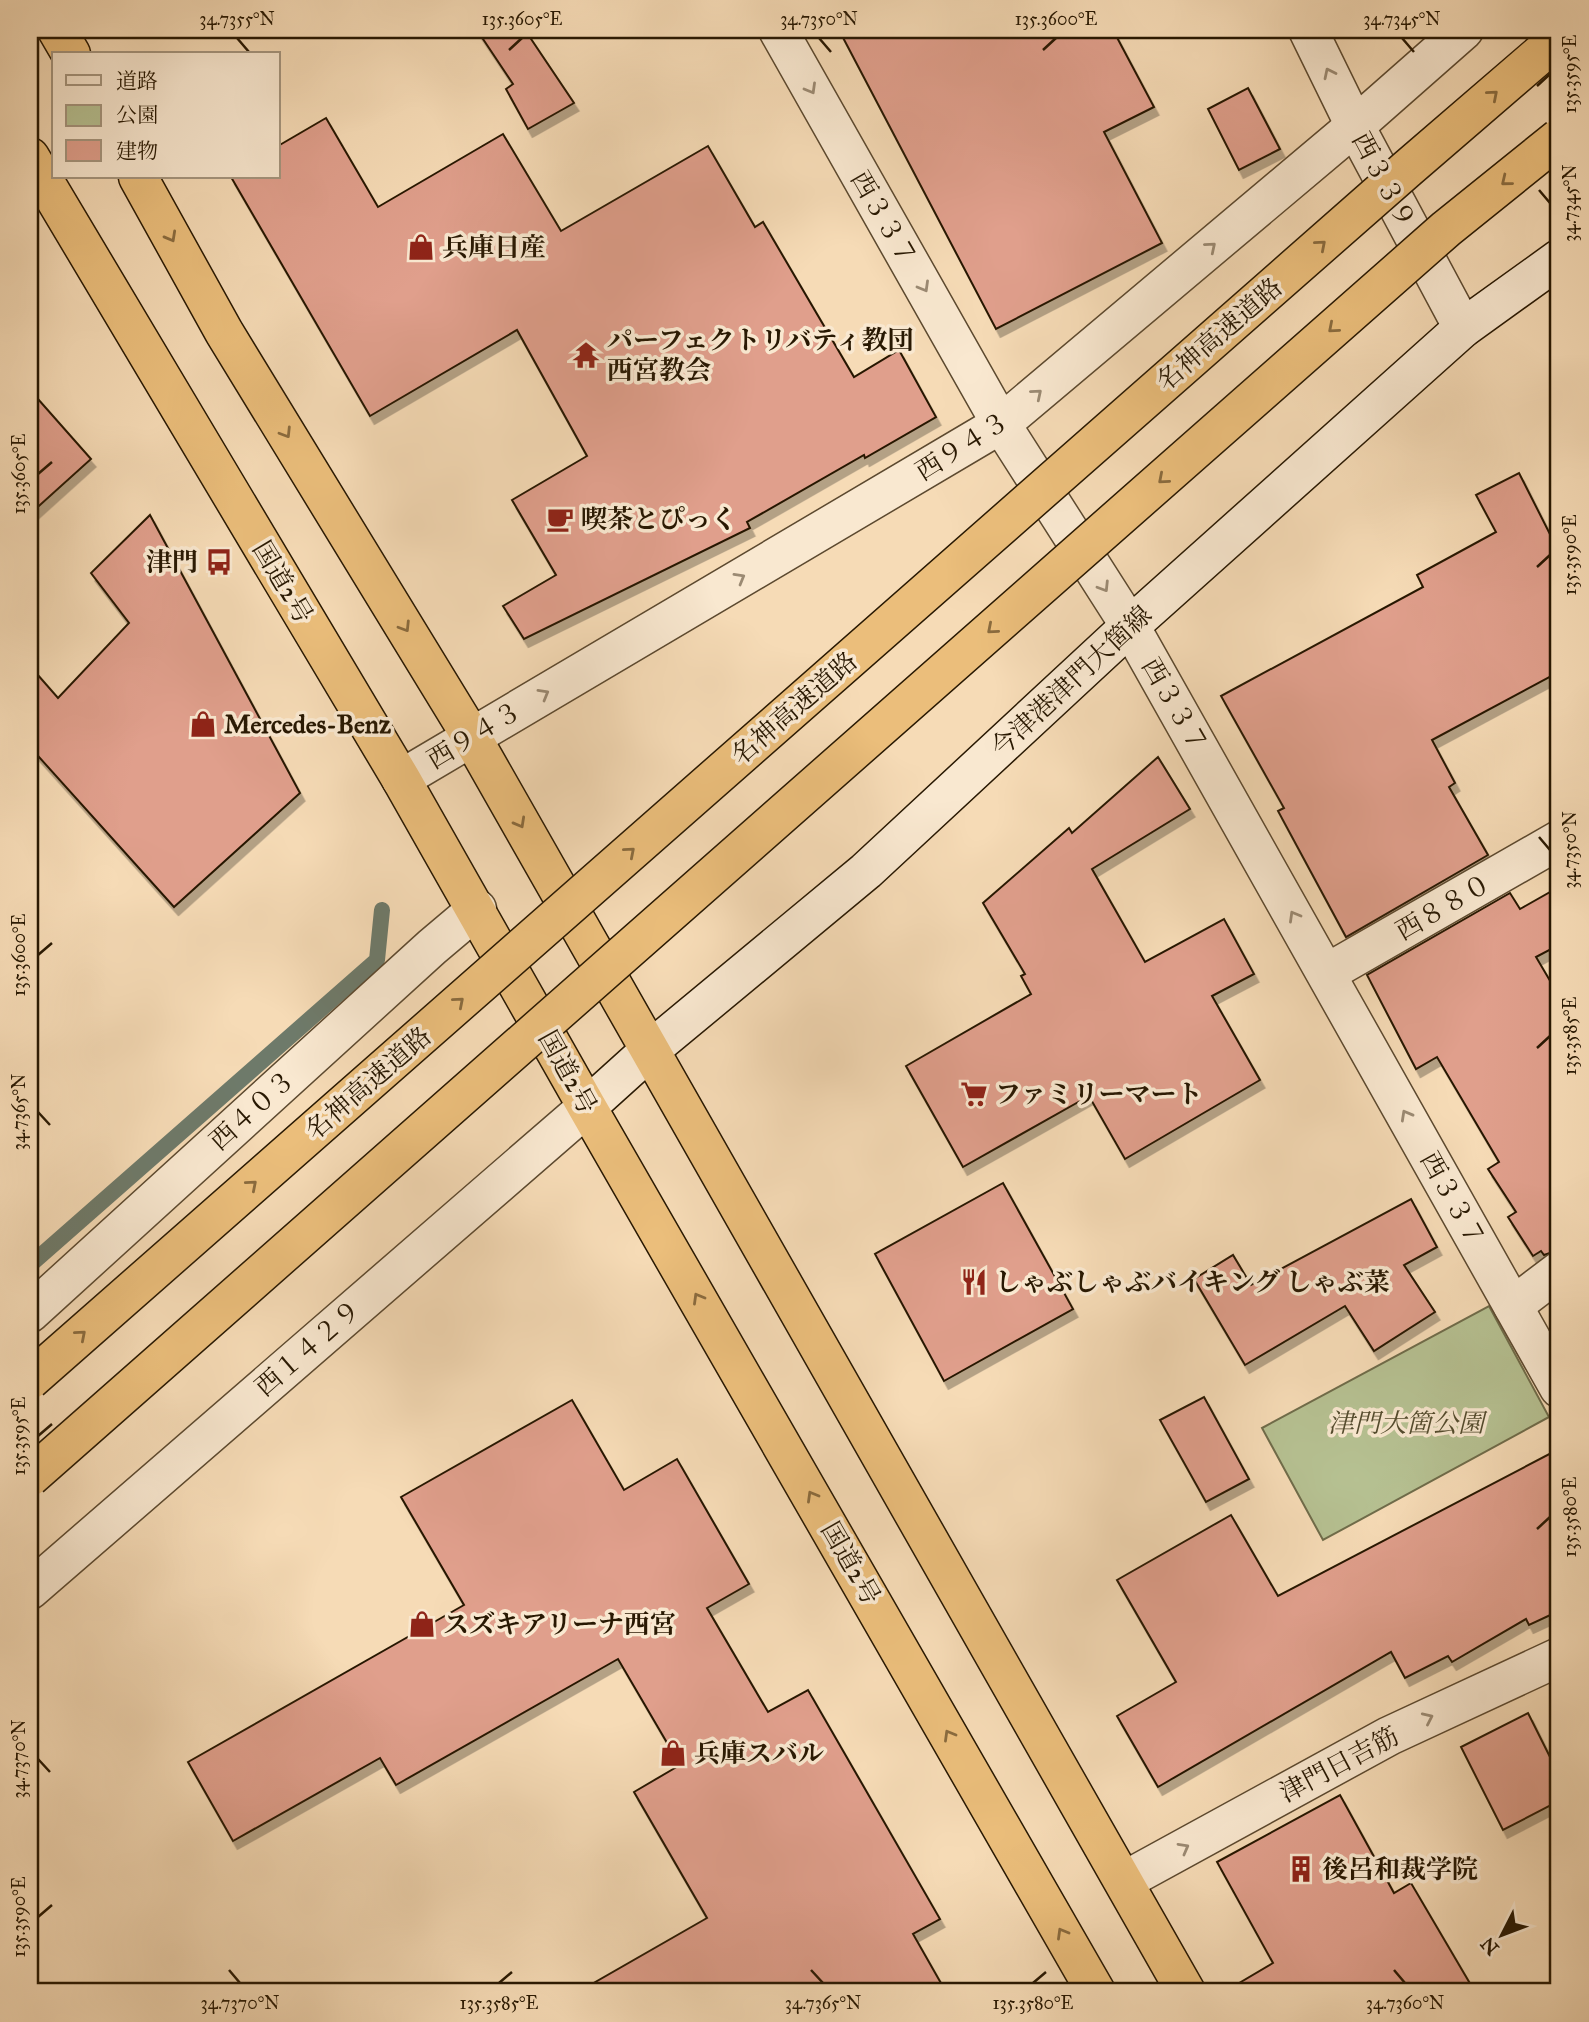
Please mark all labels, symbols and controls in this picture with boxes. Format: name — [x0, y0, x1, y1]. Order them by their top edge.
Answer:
text: 34.7355°N — [199, 8, 275, 30]
text: 135.3605°E — [482, 8, 562, 30]
text: 34.7350°N — [780, 8, 858, 30]
text: 135.3600°E — [1015, 8, 1097, 30]
text: 34.7345°N — [1363, 8, 1441, 30]
text: 135.3595°E — [1559, 34, 1581, 113]
legend — [52, 52, 280, 178]
text: 道路 — [116, 68, 158, 94]
one-way arrow — [1323, 68, 1337, 80]
one-way arrow — [803, 82, 816, 94]
one-way arrow — [1484, 91, 1497, 103]
text: 公園 — [116, 102, 158, 128]
street label: 西３３９ — [1345, 127, 1423, 233]
text: 建物 — [116, 138, 158, 164]
text: 34.7345°N — [1559, 164, 1581, 242]
street label: 西３３７ — [844, 165, 924, 271]
one-way arrow — [1502, 172, 1514, 185]
one-way arrow — [163, 229, 176, 242]
place label: 兵庫日産 — [442, 231, 546, 263]
shop icon: 兵庫日産 — [406, 232, 436, 262]
one-way arrow — [1313, 241, 1326, 253]
one-way arrow — [1203, 243, 1215, 256]
street label: 名神高速道路 — [1150, 271, 1288, 397]
one-way arrow — [915, 279, 928, 292]
one-way arrow — [1328, 320, 1341, 333]
place label: パーフェクトリバティ教団 西宮教会 — [607, 324, 914, 386]
temple icon: パーフェクトリバティ教団 西宮教会 — [571, 340, 601, 370]
one-way arrow — [1029, 390, 1042, 402]
street label: 西９４３ — [909, 405, 1015, 487]
one-way arrow — [277, 425, 290, 438]
text: 135.3605°E — [8, 434, 30, 514]
one-way arrow — [1158, 471, 1171, 483]
place label: 喫茶とぴっく — [581, 503, 737, 535]
cafe icon: 喫茶とぴっく — [545, 504, 575, 534]
text: 135.3590°E — [1559, 514, 1581, 596]
street label: 国道2号 — [246, 535, 320, 629]
place label: 津門 — [146, 546, 198, 578]
bus stop icon: 津門 — [204, 547, 234, 577]
one-way arrow — [732, 573, 745, 586]
one-way arrow — [1096, 579, 1109, 592]
street label: 今津港津門大箇線 — [984, 598, 1158, 764]
one-way arrow — [396, 619, 409, 632]
one-way arrow — [987, 621, 1000, 633]
street label: 名神高速道路 — [725, 645, 863, 771]
street label: 西３３７ — [1135, 652, 1215, 758]
one-way arrow — [536, 689, 549, 702]
street label: 西９４３ — [421, 694, 527, 776]
place label: Mercedes-Benz — [224, 708, 391, 740]
shop icon: Mercedes-Benz — [188, 709, 218, 739]
text: 34.7350°N — [1559, 811, 1581, 889]
one-way arrow — [512, 816, 525, 828]
one-way arrow — [622, 848, 635, 860]
street label: 西８８０ — [1390, 867, 1496, 947]
one-way arrow — [1289, 911, 1302, 924]
text: 135.3600°E — [8, 914, 30, 996]
text: 135.3585°E — [1559, 996, 1581, 1075]
one-way arrow — [451, 998, 464, 1010]
street label: 名神高速道路 — [299, 1020, 437, 1146]
street label: 国道2号 — [532, 1025, 604, 1119]
street label: 西４０３ — [203, 1063, 301, 1157]
text: 34.7365°N — [8, 1074, 30, 1150]
place label: ファミリーマート — [995, 1078, 1202, 1110]
supermarket icon: ファミリーマート — [959, 1079, 989, 1109]
one-way arrow — [1401, 1109, 1414, 1122]
street label: 西３３７ — [1414, 1146, 1492, 1252]
one-way arrow — [244, 1181, 257, 1193]
place label: しゃぶしゃぶバイキング しゃぶ菜 — [995, 1266, 1390, 1298]
restaurant icon: しゃぶしゃぶバイキング しゃぶ菜 — [959, 1267, 989, 1297]
street label: 西１４２９ — [248, 1293, 368, 1403]
one-way arrow — [694, 1293, 707, 1306]
one-way arrow — [73, 1331, 86, 1343]
text: 135.3595°E — [8, 1396, 30, 1475]
park label: 津門大箇公園 — [1328, 1407, 1488, 1439]
text: 135.3580°E — [1559, 1476, 1581, 1557]
one-way arrow — [807, 1490, 820, 1503]
street label: 国道2号 — [814, 1516, 888, 1610]
place label: スズキアリーナ西宮 — [443, 1608, 676, 1640]
shop icon: スズキアリーナ西宮 — [407, 1609, 437, 1639]
one-way arrow — [1421, 1712, 1433, 1726]
street label: 津門日吉筋 — [1274, 1719, 1404, 1809]
text: 34.7370°N — [8, 1720, 30, 1798]
one-way arrow — [945, 1730, 958, 1743]
place label: 兵庫スバル — [694, 1737, 824, 1769]
shop icon: 兵庫スバル — [658, 1738, 688, 1768]
one-way arrow — [1177, 1843, 1189, 1856]
place label: 後呂和裁学院 — [1322, 1853, 1478, 1885]
building icon: 後呂和裁学院 — [1286, 1854, 1316, 1884]
text: 135.3590°E — [8, 1876, 30, 1958]
north arrow — [1466, 1899, 1536, 1969]
one-way arrow — [1057, 1928, 1070, 1940]
text: N — [1476, 1932, 1504, 1960]
text: 34.7370°N — [201, 1992, 279, 2014]
text: 135.3585°E — [460, 1992, 539, 2014]
text: 34.7365°N — [785, 1992, 861, 2014]
text: 135.3580°E — [993, 1992, 1074, 2014]
text: 34.7360°N — [1366, 1992, 1444, 2014]

